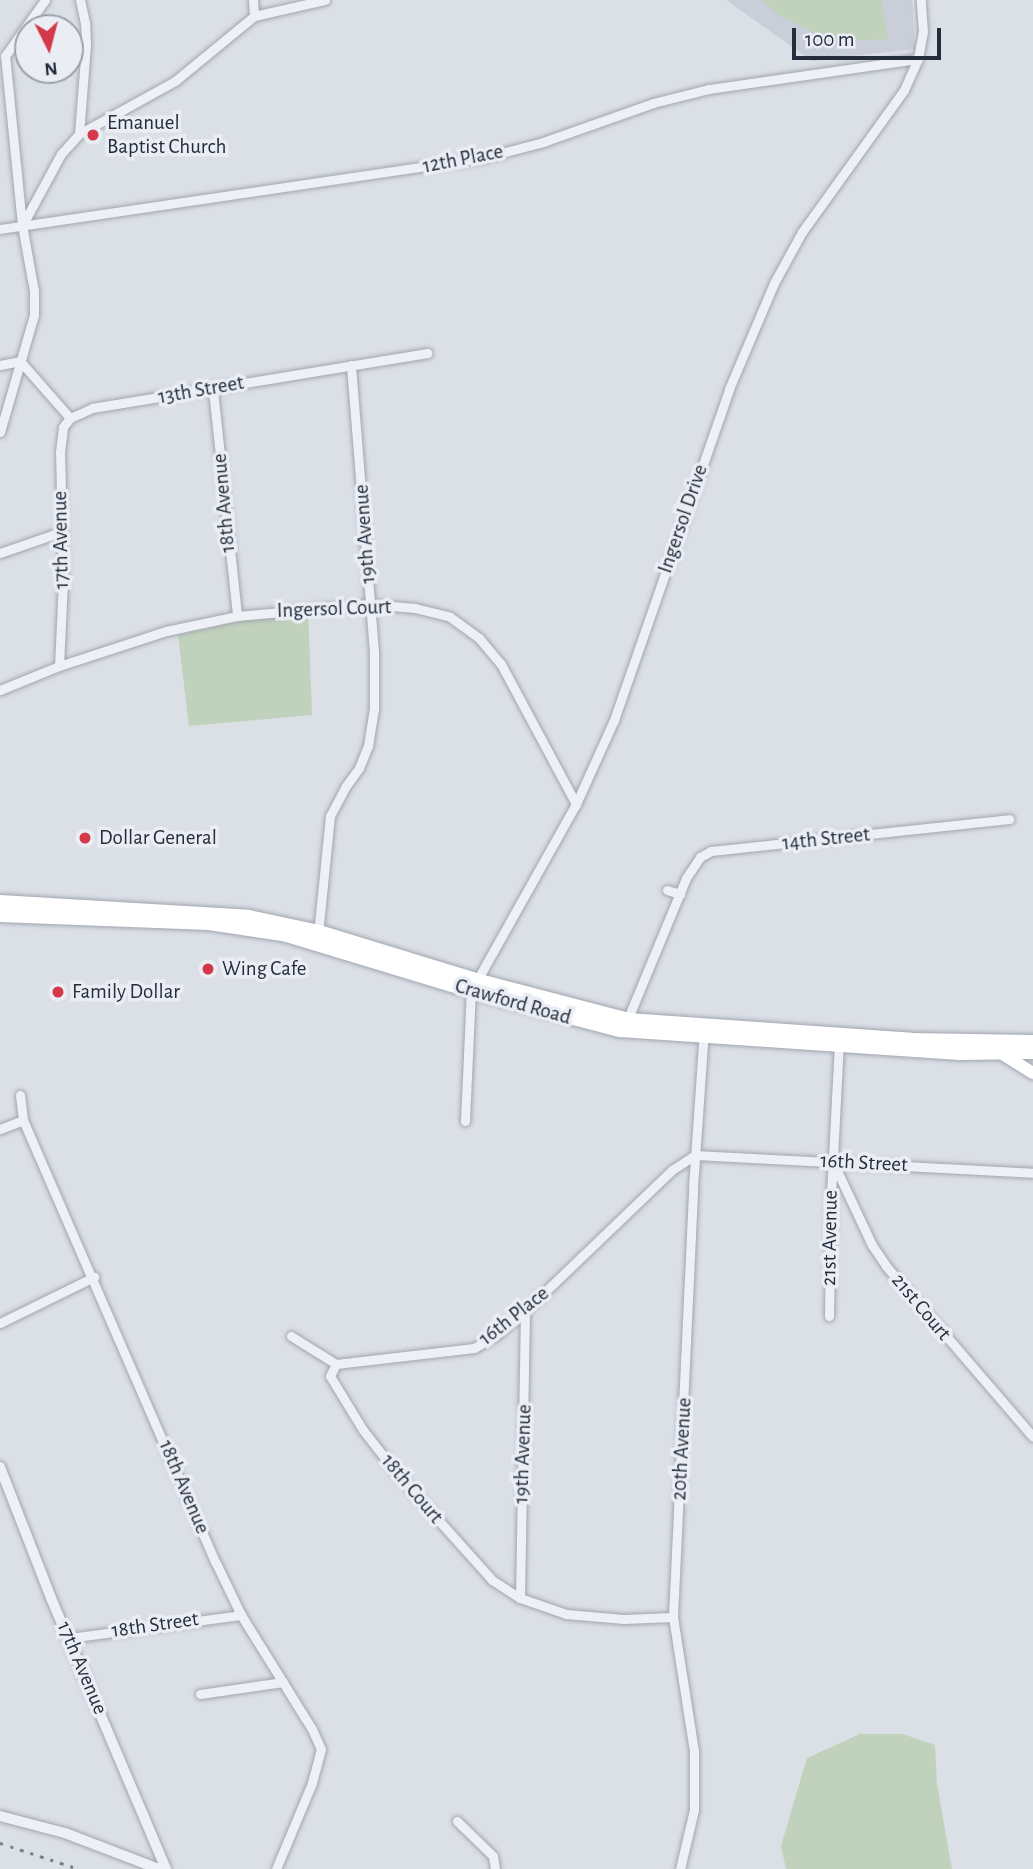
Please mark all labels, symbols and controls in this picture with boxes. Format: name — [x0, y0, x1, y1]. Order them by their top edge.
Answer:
north arrow — [14, 14, 84, 84]
scale bar — [795, 14, 944, 58]
text: 100 m — [805, 29, 855, 50]
text: N — [43, 58, 59, 79]
place label: Emanuel Baptist Church — [107, 110, 226, 160]
marker: Emanuel Baptist Church — [85, 127, 101, 143]
street label: 12th Place — [421, 139, 505, 179]
street label: 13th Street — [156, 370, 246, 410]
street label: 18th Avenue — [207, 452, 241, 554]
street label: Ingersol Drive — [653, 461, 713, 577]
street label: 19th Avenue — [349, 484, 381, 584]
street label: 17th Avenue — [48, 491, 74, 589]
street label: Ingersol Court — [276, 594, 392, 624]
street label: 14th Street — [781, 822, 871, 856]
place label: Dollar General — [99, 825, 217, 851]
marker: Dollar General — [77, 830, 93, 846]
place label: Wing Cafe — [222, 956, 306, 982]
marker: Wing Cafe — [200, 961, 216, 977]
street label: Crawford Road — [452, 973, 574, 1031]
place label: Family Dollar — [72, 979, 180, 1005]
marker: Family Dollar — [50, 984, 66, 1000]
street label: 16th Street — [820, 1148, 908, 1178]
street label: 21st Avenue — [817, 1190, 843, 1286]
street label: 21st Court — [886, 1268, 956, 1346]
street label: 16th Place — [474, 1281, 554, 1351]
street label: 20th Avenue — [667, 1397, 697, 1501]
street label: 19th Avenue — [509, 1404, 537, 1504]
street label: 18th Avenue — [153, 1436, 215, 1538]
street label: 18th Court — [376, 1449, 448, 1529]
street label: 18th Street — [110, 1606, 200, 1644]
street label: 17th Avenue — [51, 1618, 113, 1718]

